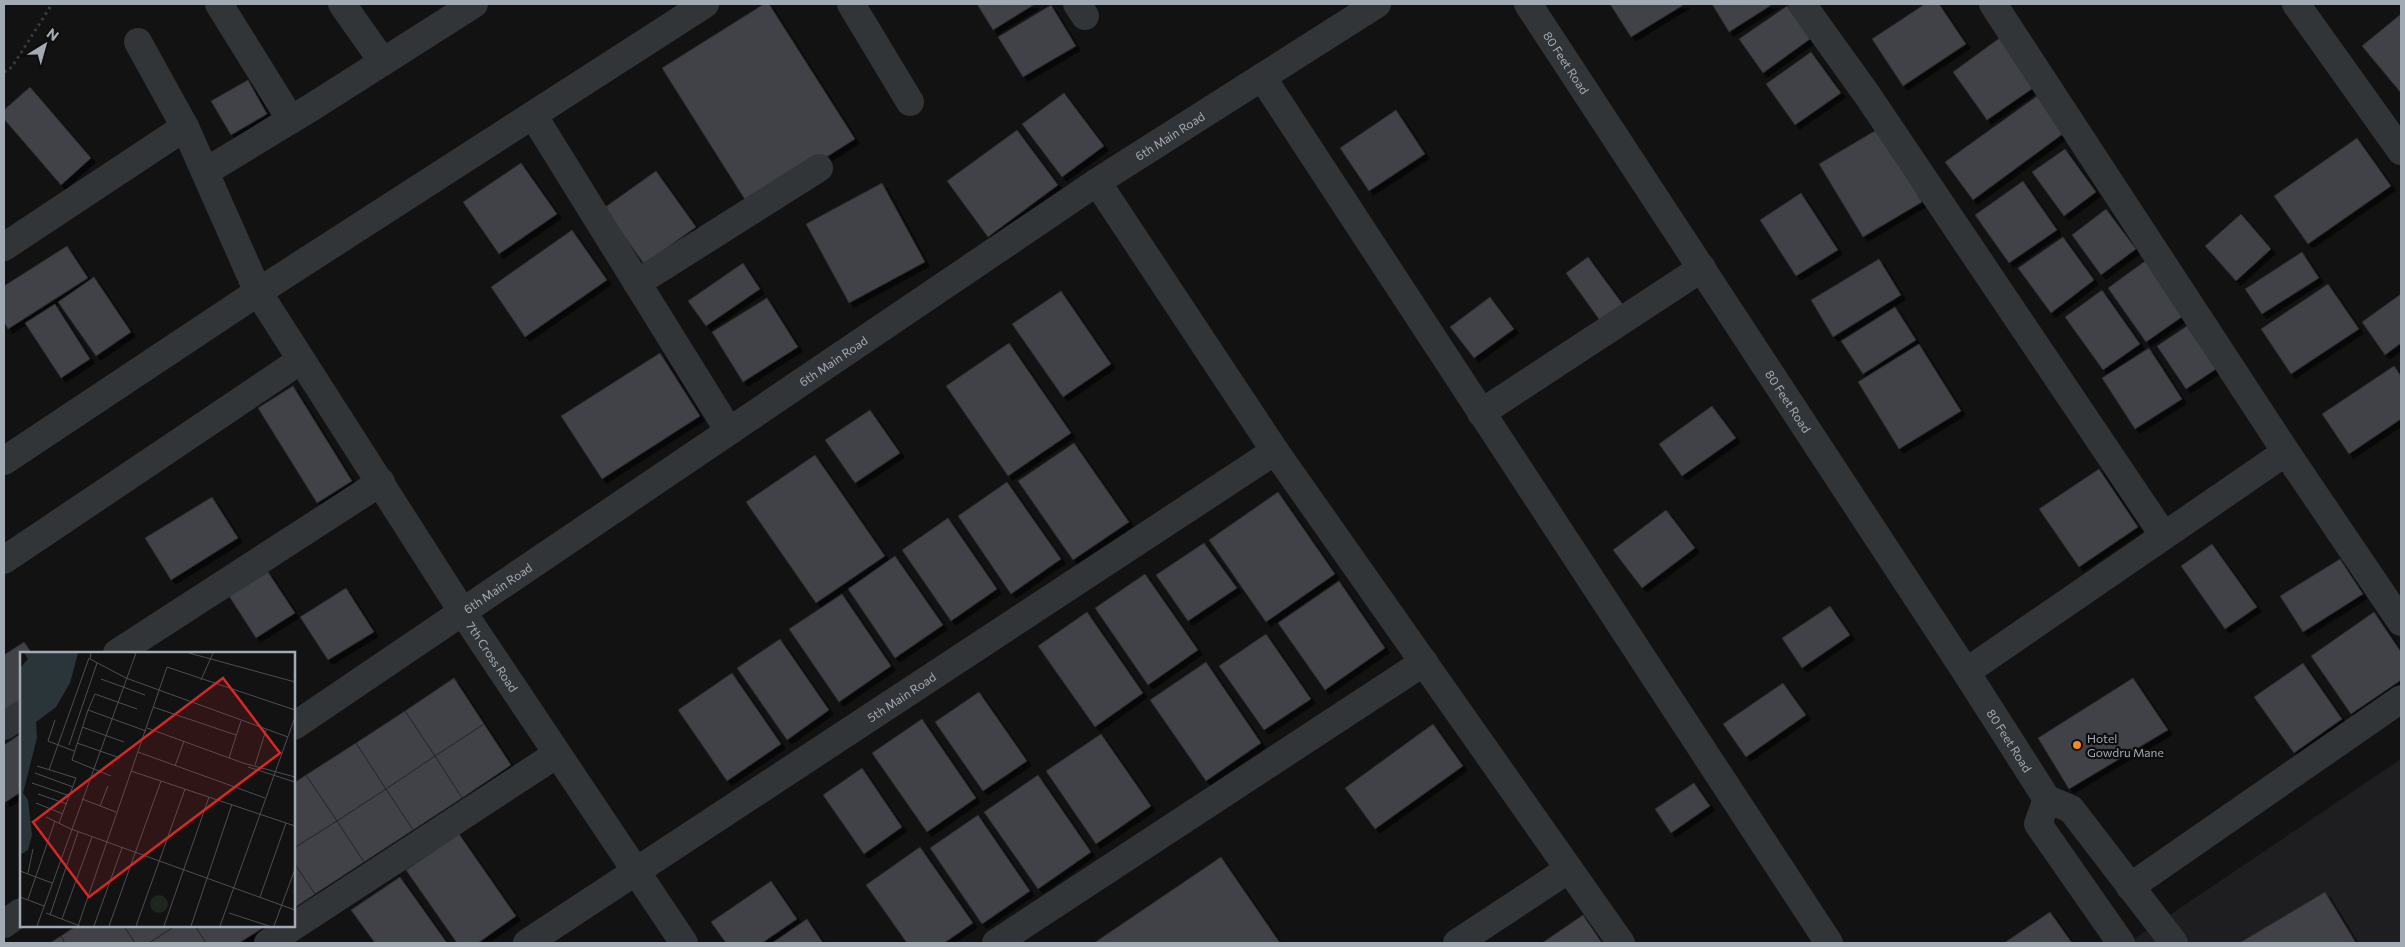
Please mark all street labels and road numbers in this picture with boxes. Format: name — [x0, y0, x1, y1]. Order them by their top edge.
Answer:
street label: 80 Feet Road — [1541, 29, 1592, 97]
street label: 6th Main Road — [1132, 109, 1207, 163]
street label: 6th Main Road — [796, 333, 870, 389]
street label: 80 Feet Road — [1763, 367, 1814, 435]
street label: 6th Main Road — [461, 560, 535, 616]
street label: 7th Cross Road — [464, 619, 521, 694]
street label: 5th Main Road — [864, 669, 938, 724]
street label: 80 Feet Road — [1984, 706, 2035, 775]

